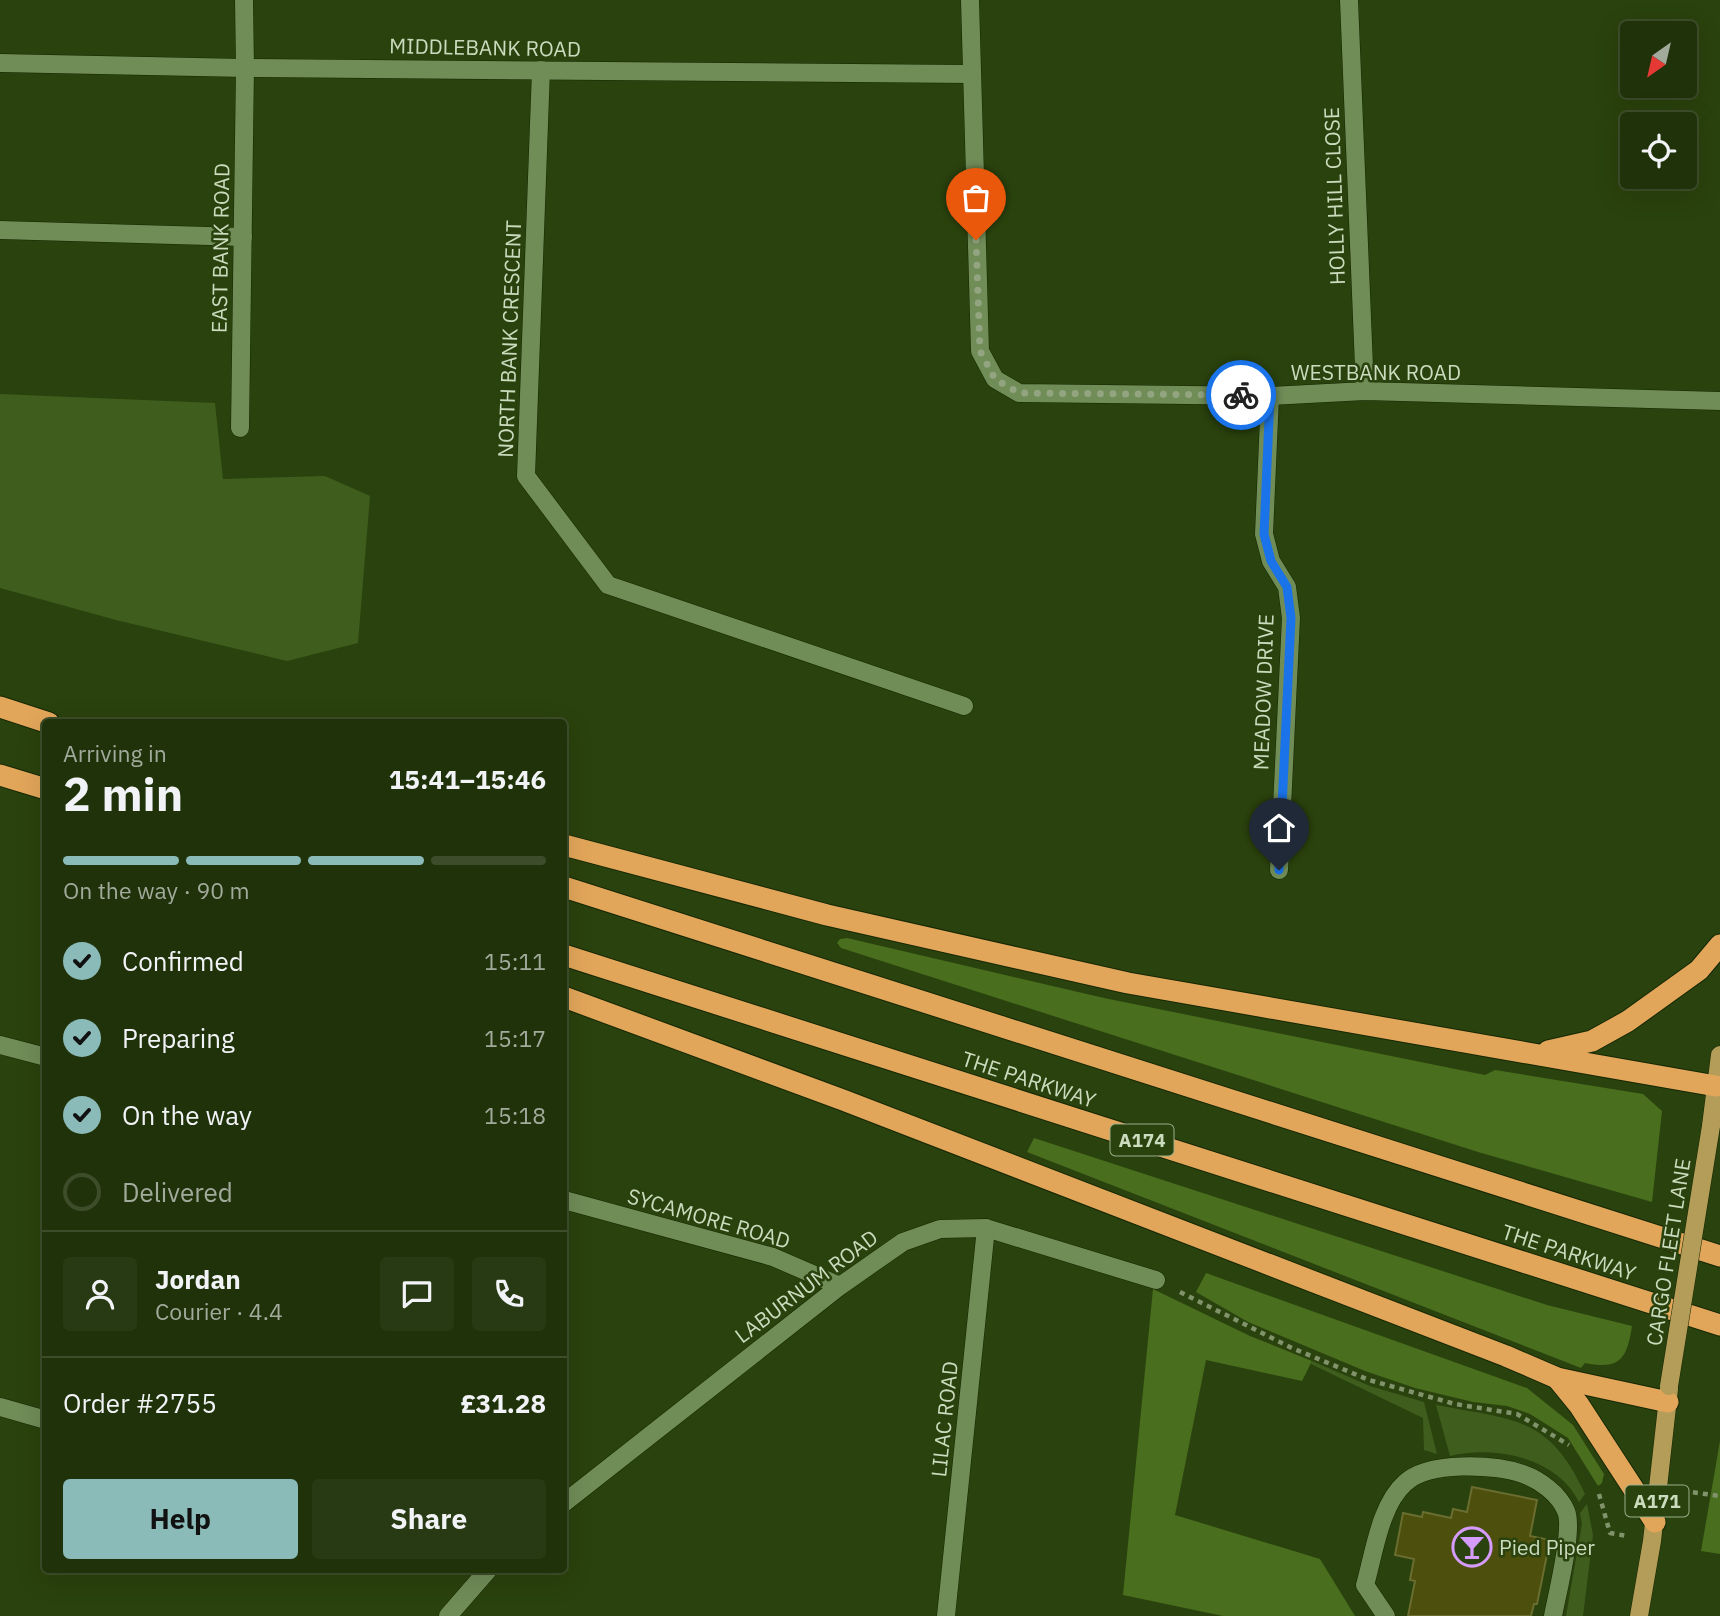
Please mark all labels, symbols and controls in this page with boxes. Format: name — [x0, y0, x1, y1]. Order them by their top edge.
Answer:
north arrow — [1620, 21, 1698, 98]
map controls — [1620, 21, 1697, 189]
street label: MIDDLEBANK ROAD — [389, 31, 581, 63]
street label: HOLLY HILL CLOSE — [1317, 107, 1351, 285]
button: locate — [1620, 112, 1697, 189]
street label: EAST BANK ROAD — [205, 163, 235, 333]
pin — [946, 168, 1006, 240]
icon: bag — [957, 179, 995, 217]
street label: NORTH BANK CRESCENT — [491, 220, 527, 458]
street label: WESTBANK ROAD — [1291, 358, 1461, 386]
courier — [1206, 360, 1276, 430]
icon: bike — [1222, 376, 1260, 414]
street label: MEADOW DRIVE — [1246, 613, 1280, 771]
text: Arriving in — [63, 738, 167, 768]
text: 15:41–15:46 — [389, 762, 546, 796]
text: 2 min — [63, 764, 183, 824]
pin — [1249, 798, 1309, 870]
icon: home — [1260, 809, 1298, 847]
text: On the way · 90 m — [63, 875, 250, 905]
icon: check — [63, 942, 101, 980]
text: Confirmed — [122, 944, 244, 978]
text: 15:11 — [484, 946, 546, 976]
icon: check — [63, 1019, 101, 1057]
text: Preparing — [122, 1021, 235, 1055]
text: 15:17 — [484, 1023, 546, 1053]
street label: THE PARKWAY — [958, 1044, 1100, 1114]
icon: check — [63, 1096, 101, 1134]
text: On the way — [122, 1098, 252, 1132]
text: 15:18 — [484, 1100, 546, 1130]
road number: A174 — [1110, 1124, 1174, 1156]
street label: CARGO FLEET LANE — [1639, 1156, 1697, 1348]
text: Delivered — [122, 1175, 233, 1209]
street label: SYCAMORE ROAD — [624, 1181, 794, 1255]
street label: THE PARKWAY — [1498, 1217, 1640, 1287]
street label: LABURNUM ROAD — [729, 1223, 883, 1349]
button: person — [63, 1257, 137, 1331]
button: chat — [380, 1257, 454, 1331]
button: phone — [472, 1257, 546, 1331]
text: Jordan — [155, 1262, 241, 1296]
text: Courier · 4.4 — [155, 1296, 283, 1326]
street label: LILAC ROAD — [924, 1360, 964, 1478]
text: Order #2755 — [63, 1386, 217, 1420]
text: £31.28 — [460, 1386, 546, 1420]
button: Help — [63, 1479, 298, 1559]
button: Share — [312, 1479, 546, 1559]
road number: A171 — [1626, 1485, 1688, 1516]
bar icon: Pied Piper — [1451, 1526, 1493, 1568]
place label: Pied Piper — [1499, 1533, 1595, 1561]

